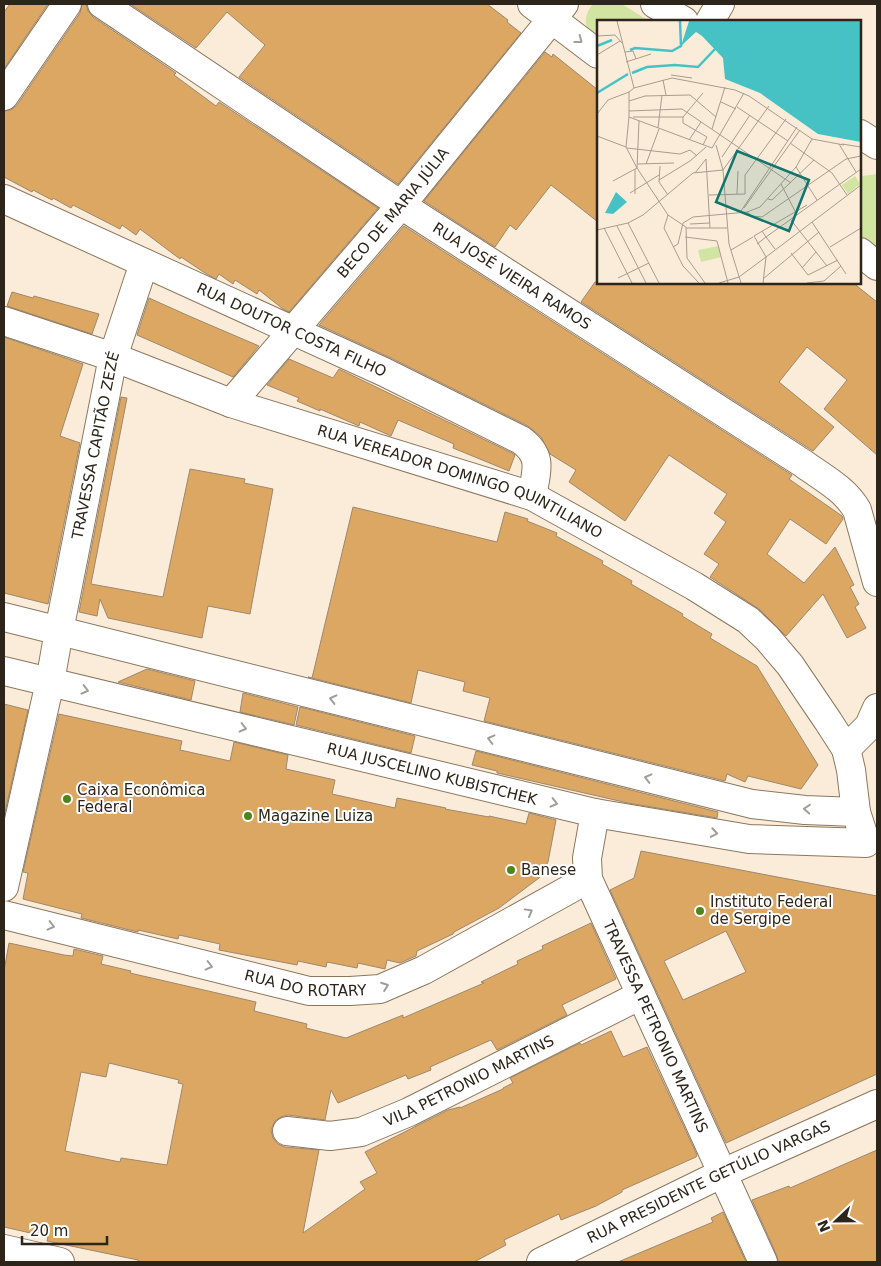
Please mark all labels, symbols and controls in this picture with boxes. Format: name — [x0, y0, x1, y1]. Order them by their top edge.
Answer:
inset map — [597, 20, 861, 284]
one-way arrow — [573, 34, 582, 42]
street label: BECO DE MARIA JÚLIA — [334, 143, 453, 282]
street label: RUA JOSÉ VIEIRA RAMOS — [429, 219, 594, 334]
street label: RUA DOUTOR COSTA FILHO — [194, 279, 389, 381]
street label: TRAVESSA CAPITÃO ZEZÉ — [68, 349, 123, 542]
street label: RUA VEREADOR DOMINGO QUINTILIANO — [315, 421, 606, 542]
one-way arrow — [81, 684, 90, 695]
one-way arrow — [329, 694, 338, 705]
one-way arrow — [239, 722, 248, 733]
one-way arrow — [486, 734, 495, 745]
street label: RUA JUSCELINO KUBISTCHEK — [325, 739, 540, 809]
one-way arrow — [644, 773, 653, 784]
place label: Caixa Econômica Federal — [77, 781, 205, 816]
marker: Caixa Econômica Federal — [61, 793, 73, 805]
one-way arrow — [550, 797, 559, 808]
one-way arrow — [803, 804, 811, 815]
place label: Magazine Luiza — [258, 807, 373, 825]
marker: Magazine Luiza — [242, 810, 254, 822]
one-way arrow — [710, 828, 718, 838]
place label: Banese — [521, 861, 576, 879]
marker: Banese — [505, 864, 517, 876]
place label: Instituto Federal de Sergipe — [710, 893, 832, 928]
marker: Instituto Federal de Sergipe — [694, 905, 706, 917]
one-way arrow — [524, 908, 533, 918]
street label: TRAVESSA PETRONIO MARTINS — [599, 917, 712, 1136]
one-way arrow — [47, 921, 55, 931]
one-way arrow — [204, 960, 213, 971]
street label: RUA DO ROTARY — [243, 966, 368, 1000]
one-way arrow — [380, 982, 389, 992]
street label: VILA PETRONIO MARTINS — [381, 1031, 557, 1130]
street label: RUA PRESIDENTE GETÚLIO VARGAS — [584, 1118, 834, 1248]
north arrow — [811, 1196, 861, 1246]
scale bar — [22, 1214, 108, 1246]
text: 20 m — [30, 1222, 68, 1240]

